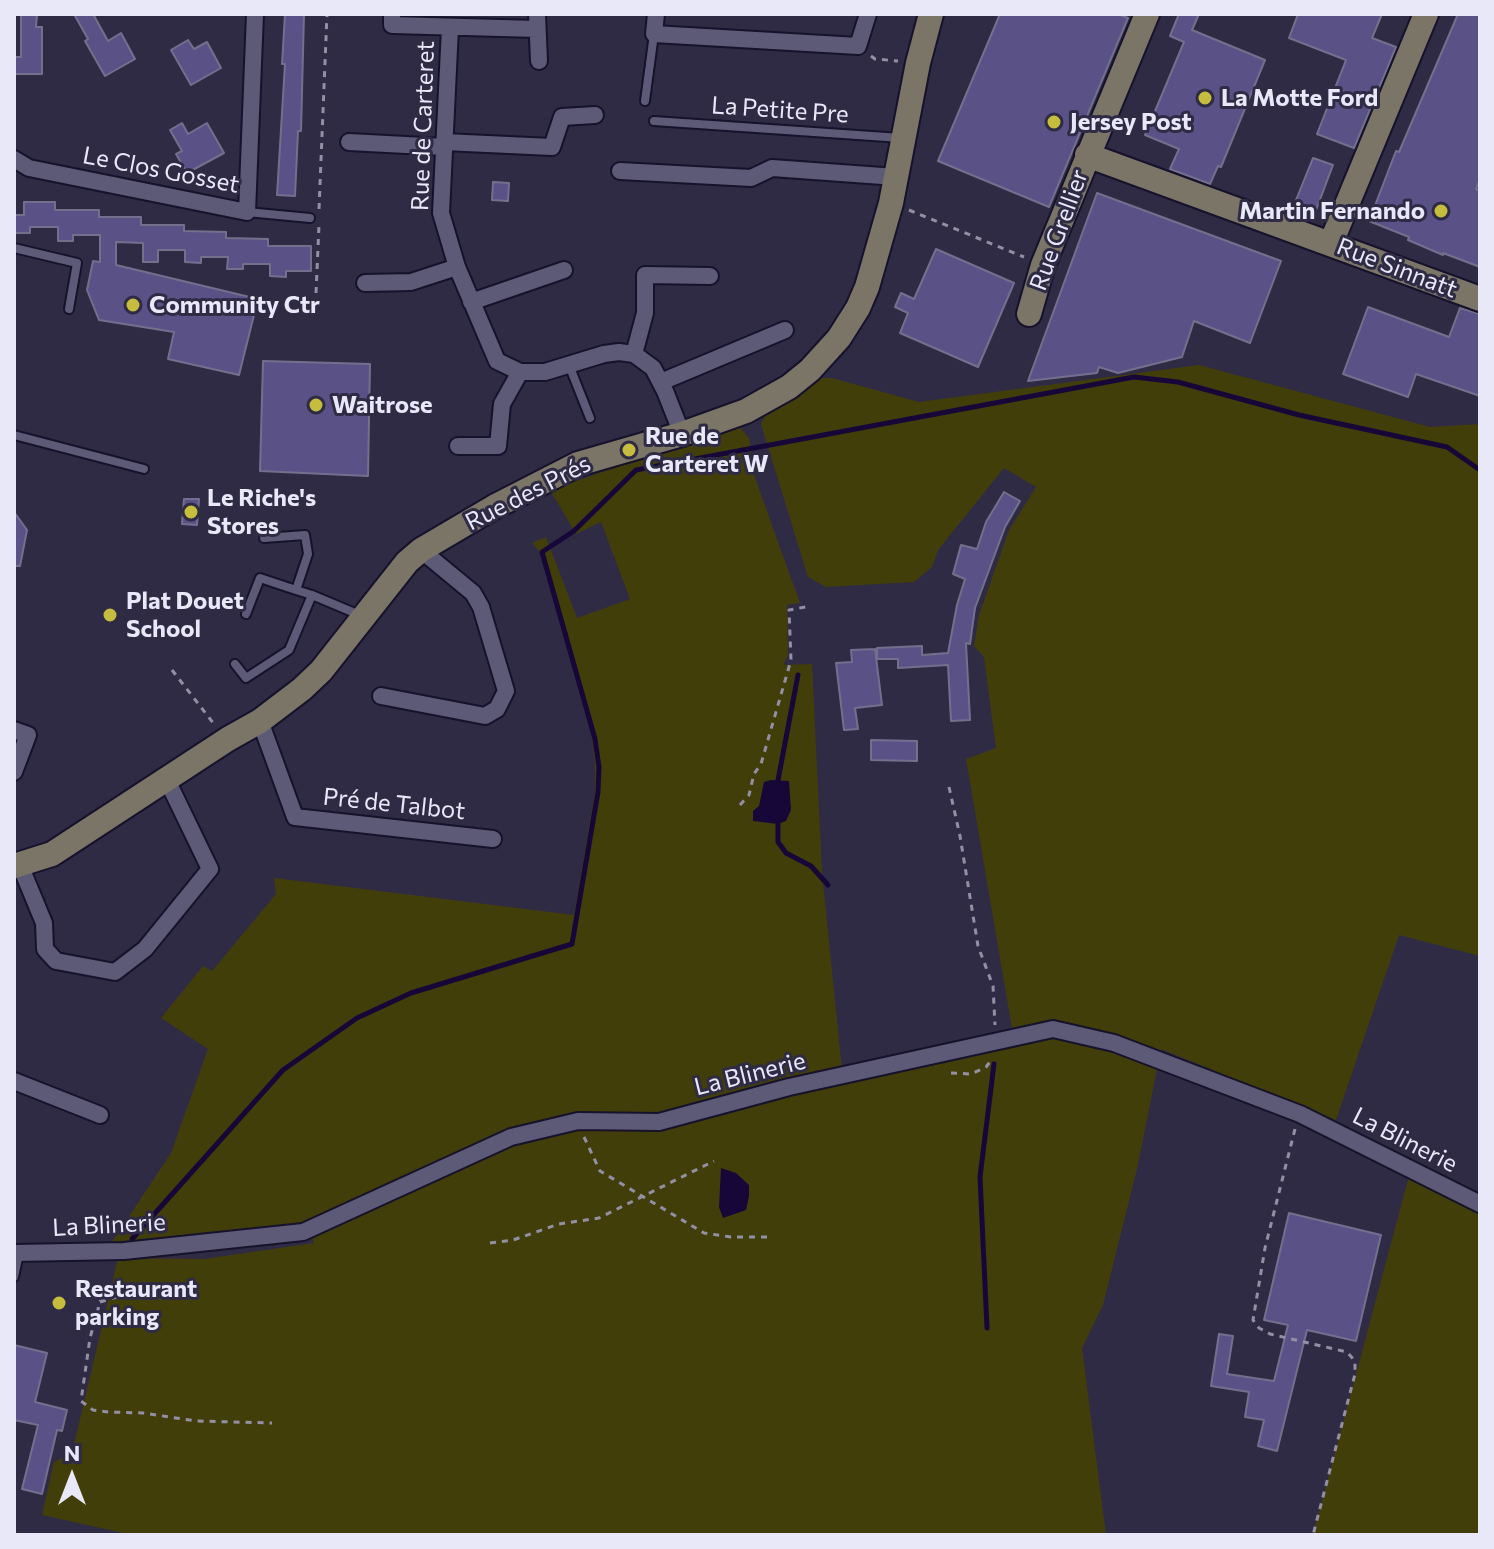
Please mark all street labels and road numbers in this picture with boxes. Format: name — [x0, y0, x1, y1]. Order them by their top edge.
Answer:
street label: Rue de Carteret — [406, 40, 440, 212]
street label: La Petite Pre — [710, 91, 850, 129]
street label: Le Clos Gosset — [80, 141, 242, 199]
street label: Rue Grellier — [1024, 166, 1094, 294]
street label: Rue Sinnatt — [1333, 232, 1461, 304]
street label: Rue des Prés — [461, 449, 595, 537]
street label: Pré de Talbot — [322, 782, 466, 826]
street label: La Blinerie — [691, 1046, 809, 1102]
street label: La Blinerie — [1348, 1101, 1462, 1179]
street label: La Blinerie — [52, 1208, 166, 1242]

